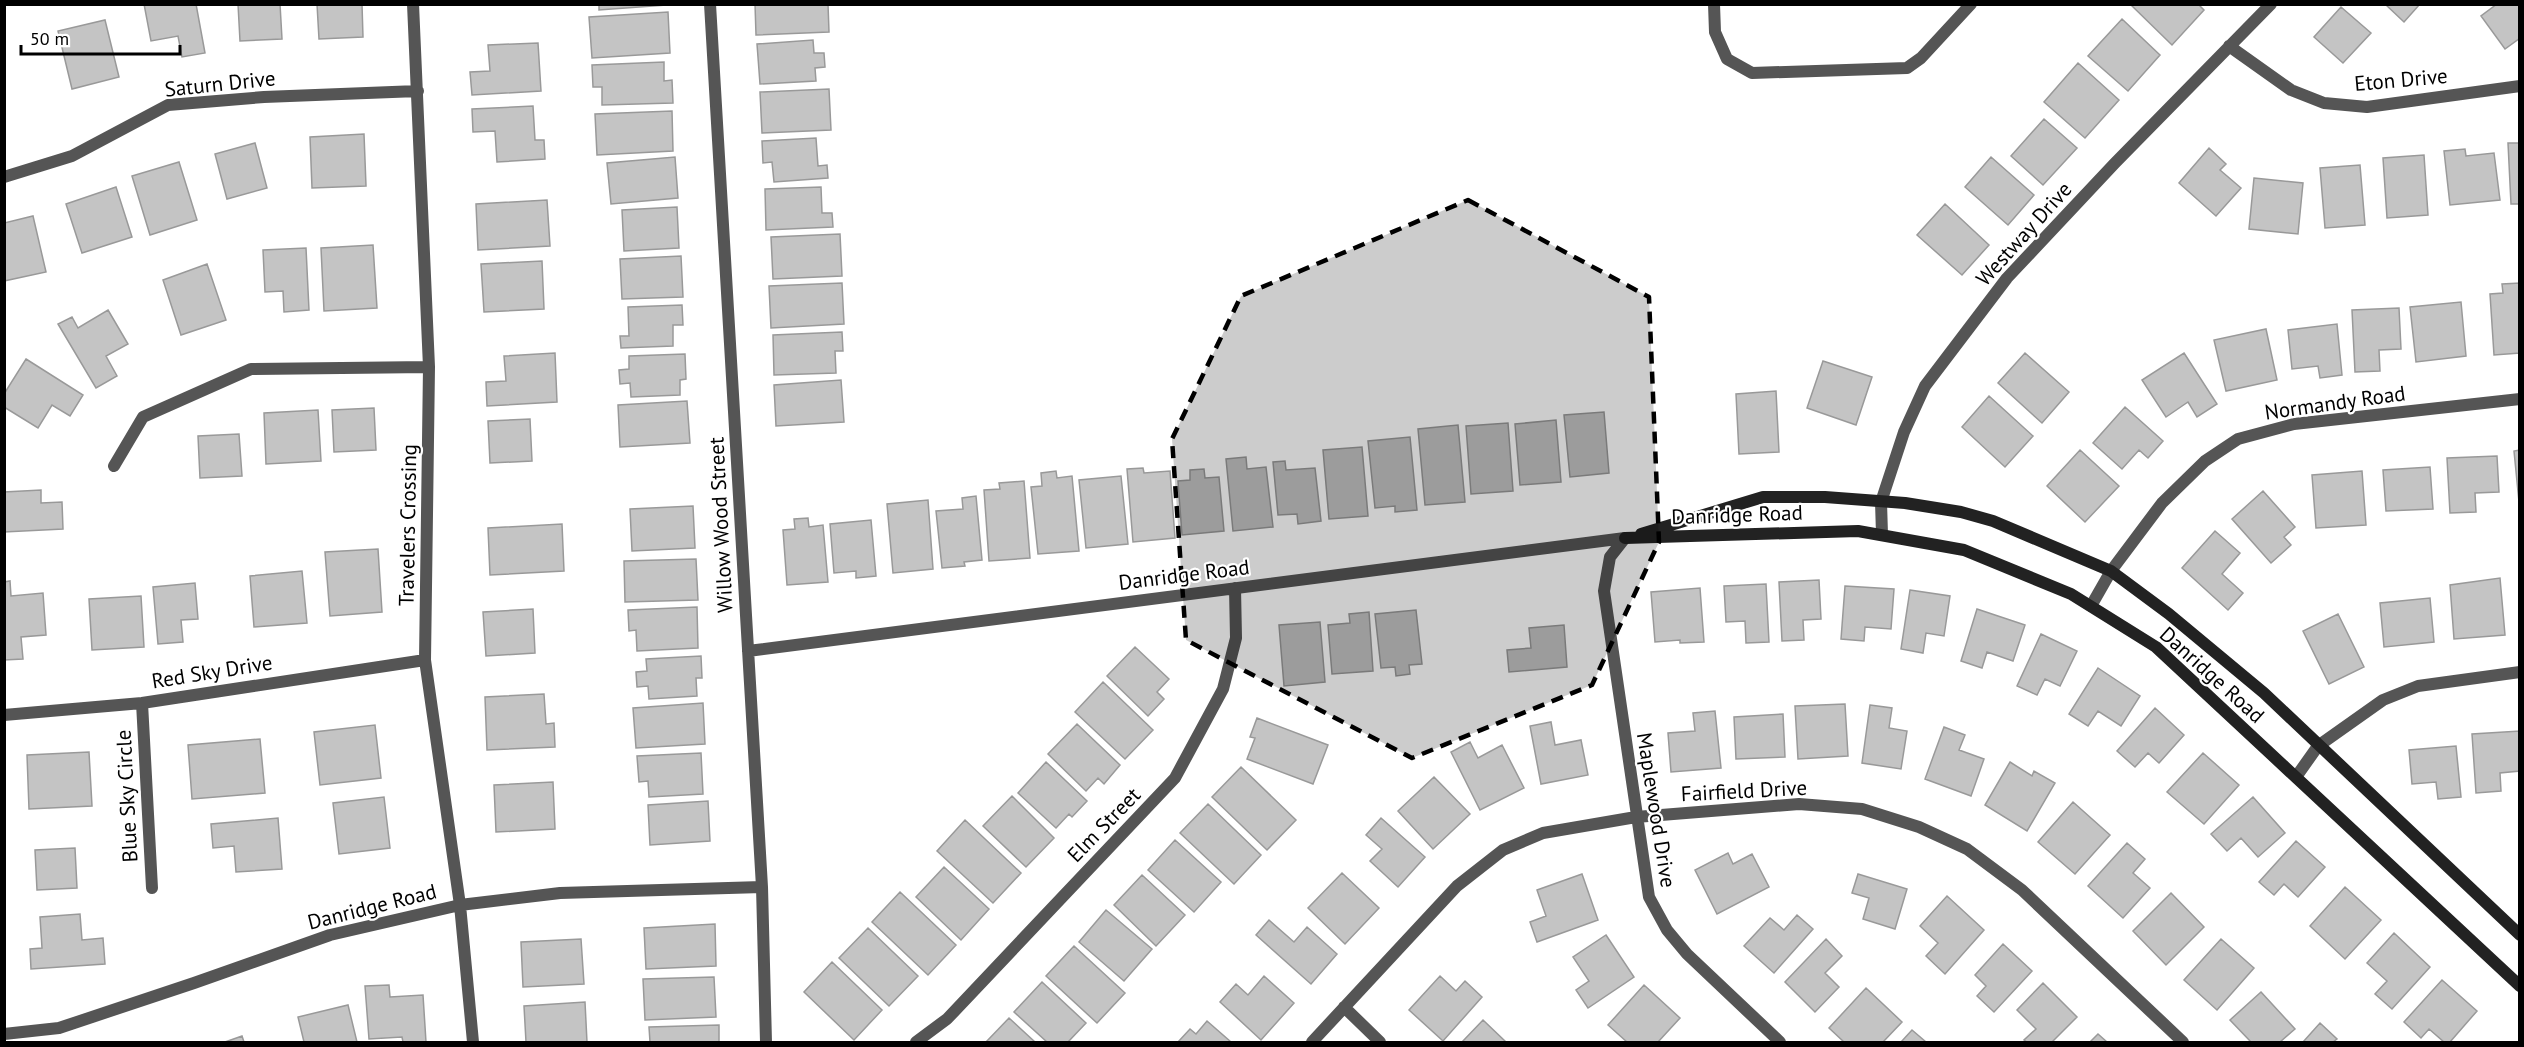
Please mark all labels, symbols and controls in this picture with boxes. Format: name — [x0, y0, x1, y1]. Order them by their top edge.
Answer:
scale bar — [21, 18, 180, 56]
text: 50 m — [30, 27, 69, 50]
street label: Eton Drive — [2353, 62, 2449, 97]
street label: Saturn Drive — [163, 64, 277, 103]
street label: Westway Drive — [1970, 176, 2077, 291]
street label: Normandy Road — [2263, 379, 2407, 426]
street label: Willow Wood Street — [702, 436, 739, 614]
street label: Travelers Crossing — [393, 444, 422, 606]
street label: Danridge Road — [1671, 499, 1803, 530]
street label: Danridge Road — [1117, 553, 1251, 596]
street label: Danridge Road — [2154, 621, 2270, 729]
street label: Red Sky Drive — [150, 649, 274, 694]
street label: Blue Sky Circle — [110, 729, 143, 863]
street label: Maplewood Drive — [1631, 730, 1682, 889]
street label: Fairfield Drive — [1680, 774, 1808, 807]
street label: Elm Street — [1061, 782, 1146, 868]
street label: Danridge Road — [305, 877, 439, 936]

